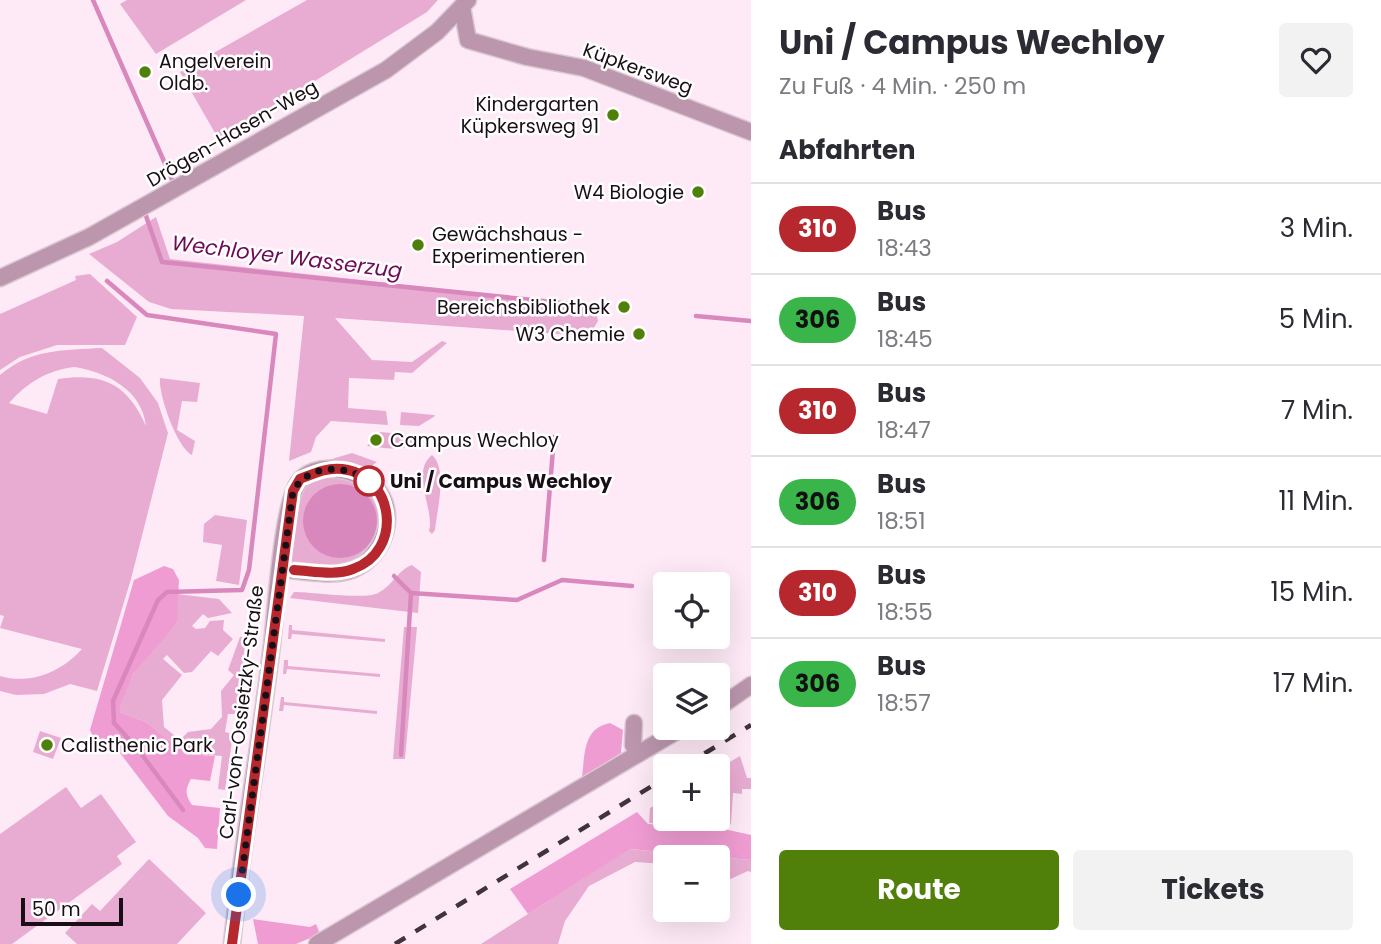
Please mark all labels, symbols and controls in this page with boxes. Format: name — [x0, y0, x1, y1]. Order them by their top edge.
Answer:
text: Uni / Campus Wechloy — [779, 19, 1165, 66]
button: heart — [1279, 23, 1353, 97]
street label: Küpkersweg — [579, 36, 697, 101]
place label: Angelverein Oldb. — [159, 48, 271, 97]
marker: Angelverein Oldb. — [137, 64, 153, 80]
text: Zu Fuß · 4 Min. · 250 m — [779, 70, 1026, 102]
street label: Drögen-Hasen-Weg — [142, 73, 323, 193]
place label: Kindergarten Küpkersweg 91 — [461, 91, 599, 140]
marker: Kindergarten Küpkersweg 91 — [605, 107, 621, 123]
text: Abfahrten — [779, 132, 916, 168]
place label: W4 Biologie — [574, 179, 684, 206]
marker: W4 Biologie — [690, 184, 706, 200]
text: Bus — [877, 193, 926, 229]
text: 3 Min. — [1280, 210, 1353, 246]
text: 310 — [798, 212, 837, 245]
place label: Gewächshaus - Experimentieren — [432, 221, 585, 270]
water label: Wechloyer Wasserzug — [170, 228, 404, 285]
text: 18:43 — [877, 232, 932, 264]
marker: Gewächshaus - Experimentieren — [410, 237, 426, 253]
text: Bus — [877, 284, 926, 320]
place label: Bereichsbibliothek — [437, 294, 610, 321]
marker: Bereichsbibliothek — [616, 299, 632, 315]
text: 5 Min. — [1279, 301, 1353, 337]
text: 306 — [795, 303, 840, 336]
place label: W3 Chemie — [516, 321, 625, 348]
text: 18:45 — [877, 323, 933, 355]
marker: W3 Chemie — [631, 326, 647, 342]
text: Bus — [877, 375, 926, 411]
text: 7 Min. — [1281, 392, 1353, 428]
text: 310 — [798, 394, 837, 427]
text: 18:47 — [877, 414, 931, 446]
place label: Campus Wechloy — [390, 427, 559, 454]
marker: Campus Wechloy — [368, 432, 384, 448]
marker: Uni / Campus Wechloy — [354, 466, 384, 496]
text: Bus — [877, 466, 926, 502]
place label: Uni / Campus Wechloy — [390, 468, 613, 495]
text: 11 Min. — [1279, 483, 1353, 519]
text: 306 — [795, 485, 840, 518]
text: 18:51 — [877, 505, 926, 537]
text: Bus — [877, 557, 926, 593]
map controls — [653, 572, 730, 922]
button: locate — [653, 572, 730, 649]
text: 15 Min. — [1271, 574, 1353, 610]
text: 310 — [798, 576, 837, 609]
street label: Carl-von-Ossietzky-Straße — [213, 584, 270, 841]
text: 18:55 — [877, 596, 933, 628]
text: Bus — [877, 648, 926, 684]
button: layers — [653, 663, 730, 740]
text: 17 Min. — [1273, 665, 1353, 701]
text: 306 — [795, 667, 840, 700]
text: 18:57 — [877, 687, 931, 719]
place label: Calisthenic Park — [61, 732, 213, 759]
marker: Calisthenic Park — [39, 737, 55, 753]
button: + — [653, 754, 730, 831]
button: − — [653, 845, 730, 922]
button: Route — [779, 850, 1059, 930]
button: Tickets — [1073, 850, 1353, 930]
your location — [221, 877, 256, 912]
scale bar — [21, 895, 122, 927]
text: 50 m — [32, 896, 81, 923]

